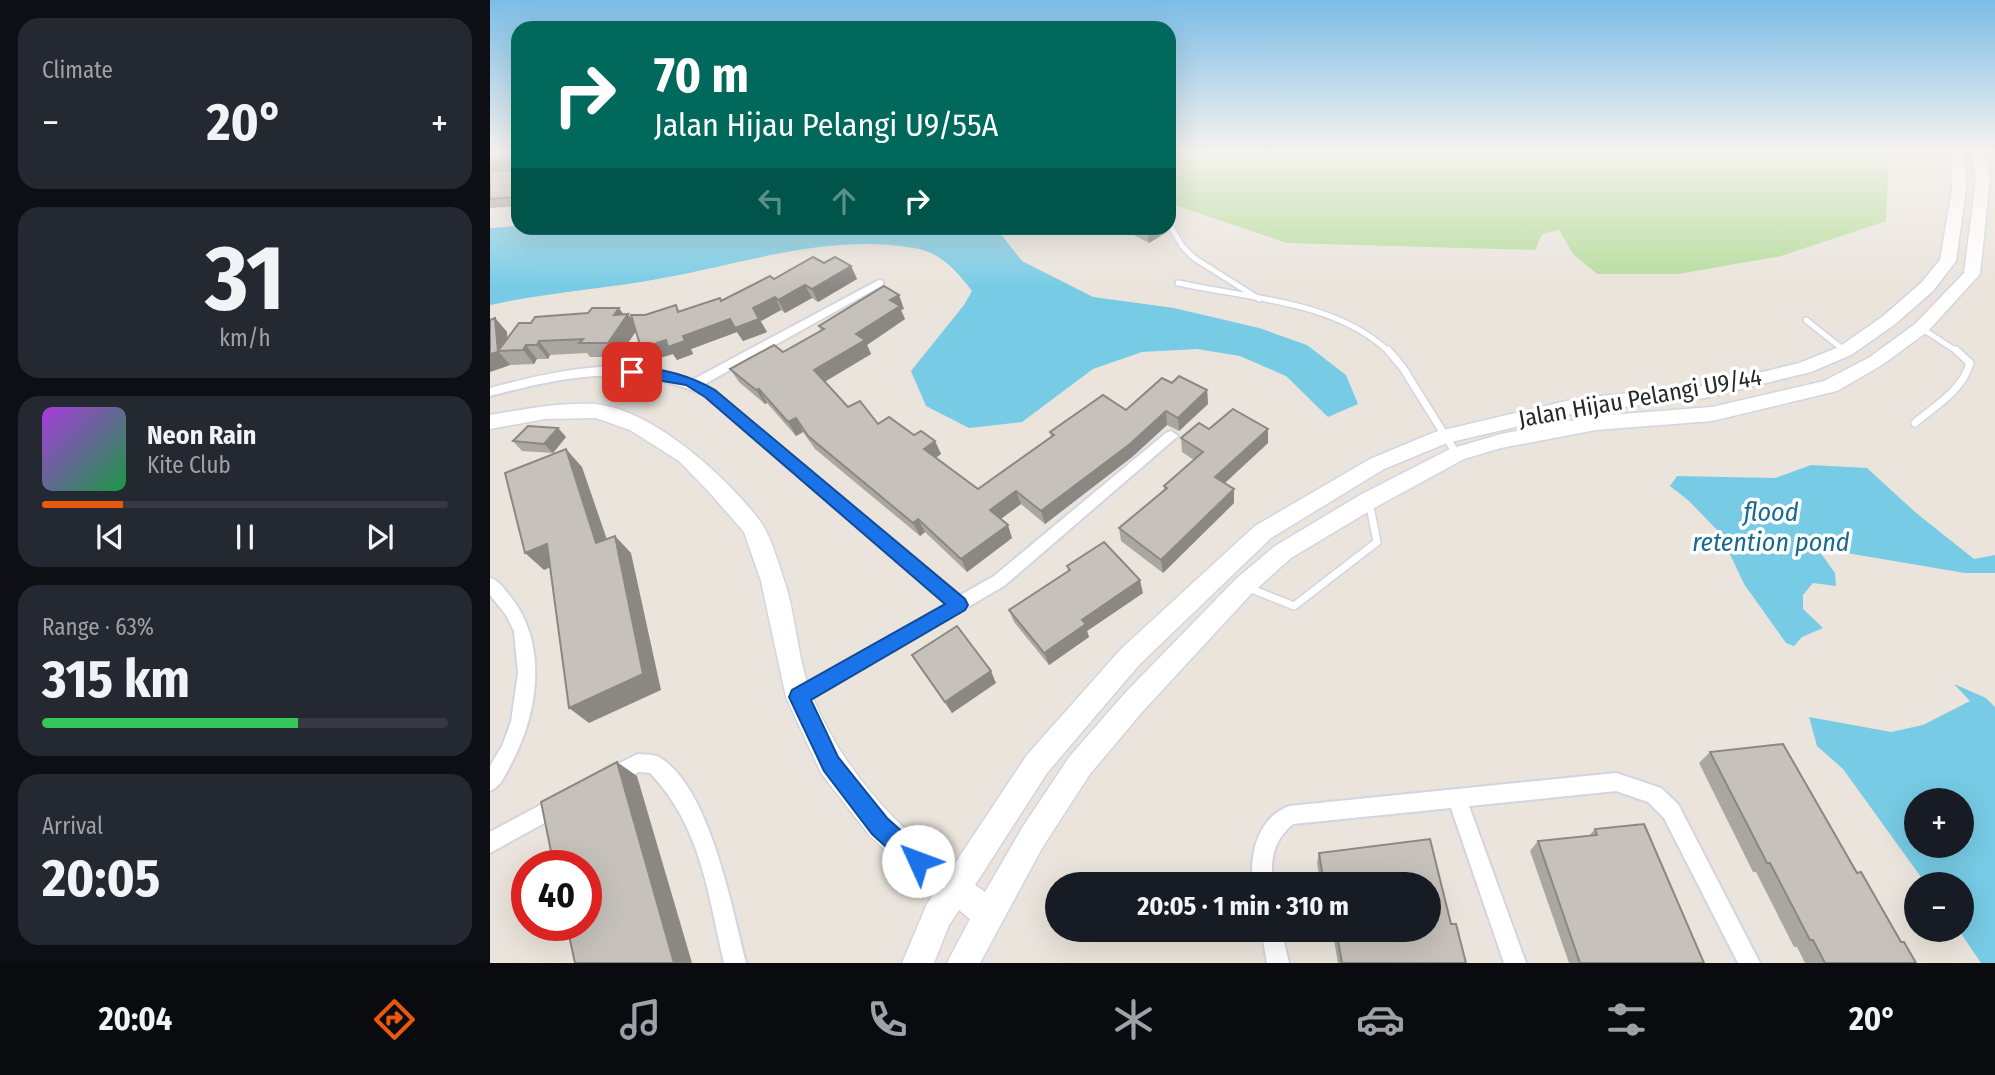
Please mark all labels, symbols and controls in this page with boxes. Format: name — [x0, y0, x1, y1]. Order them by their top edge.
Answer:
text: 70 m — [654, 46, 749, 105]
icon: right — [539, 49, 630, 140]
text: Climate — [42, 56, 113, 84]
text: 20° — [207, 91, 283, 154]
text: − — [42, 100, 59, 146]
text: + — [431, 100, 448, 146]
text: Jalan Hijau Pelangi U9/55A — [654, 106, 998, 144]
icon: left — [752, 182, 790, 220]
icon: ahead — [825, 182, 863, 220]
icon: right — [898, 182, 936, 220]
text: 31 — [205, 224, 285, 333]
text: km/h — [219, 324, 271, 352]
pin — [602, 342, 662, 402]
icon: arrive — [613, 353, 651, 391]
street label: Jalan Hijau Pelangi U9/44 — [1516, 363, 1764, 433]
text: Neon Rain — [147, 420, 256, 451]
text: Kite Club — [147, 451, 231, 479]
water label: flood retention pond — [1692, 497, 1850, 558]
icon: previous — [91, 518, 129, 556]
icon: pause — [226, 518, 264, 556]
icon: next — [361, 518, 399, 556]
text: Range · 63% — [42, 613, 154, 641]
text: 315 km — [42, 648, 190, 711]
map controls — [1904, 788, 1974, 942]
button: + — [1904, 788, 1974, 858]
text: Arrival — [42, 812, 103, 840]
position arrow — [881, 824, 955, 898]
text: 20:05 — [42, 847, 160, 910]
speed limit sign: 40 — [511, 850, 602, 941]
button: − — [1904, 872, 1974, 942]
text: 20:05 · 1 min · 310 m — [1137, 891, 1349, 922]
icon: directions — [370, 995, 419, 1044]
icon: music — [616, 995, 665, 1044]
icon: phone — [863, 995, 912, 1044]
icon: climate — [1109, 995, 1158, 1044]
icon: car — [1356, 995, 1405, 1044]
icon: filters — [1602, 995, 1651, 1044]
text: 20:04 — [99, 1000, 172, 1038]
text: 20° — [1849, 1000, 1896, 1038]

